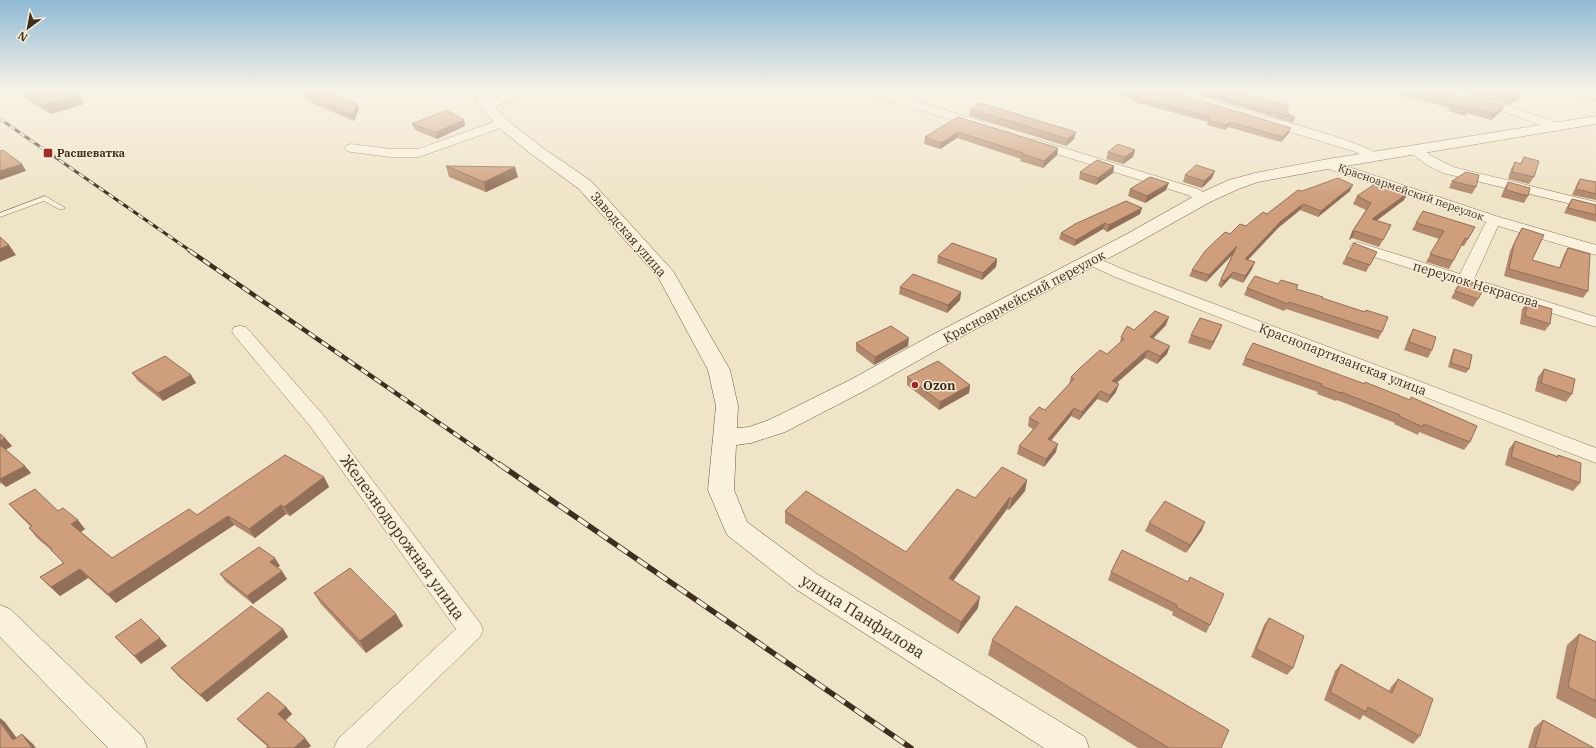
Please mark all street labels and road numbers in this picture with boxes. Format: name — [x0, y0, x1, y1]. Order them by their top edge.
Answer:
street label: Красноармейский переулок — [1336, 160, 1486, 224]
street label: Заводская улица — [587, 188, 670, 280]
street label: Красноармейский переулок — [940, 246, 1109, 346]
street label: переулок Некрасова — [1411, 257, 1541, 312]
street label: Краснопартизанская улица — [1257, 320, 1429, 399]
street label: Железнодорожная улица — [336, 451, 470, 624]
street label: улица Панфилова — [797, 570, 929, 662]

